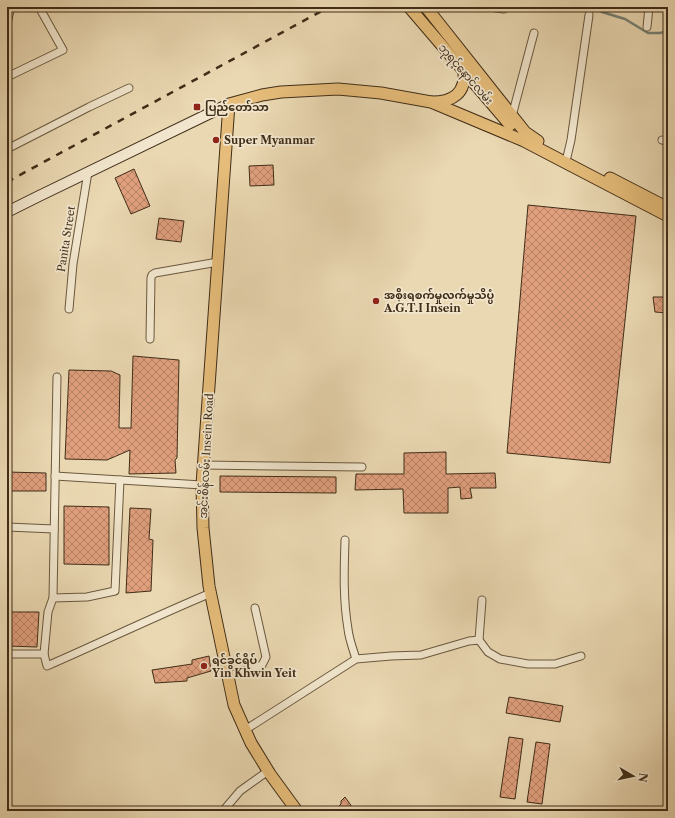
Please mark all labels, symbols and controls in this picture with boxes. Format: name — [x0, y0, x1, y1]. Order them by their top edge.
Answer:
street label: ဘုရင့်နောင်လမ်း — [434, 41, 496, 109]
place label: ပြည်တော်သာ — [205, 100, 269, 116]
marker: ပြည်တော်သာ — [192, 102, 202, 112]
place label: Super Myanmar — [224, 133, 315, 147]
marker: Super Myanmar — [211, 135, 221, 145]
street label: Panita Street — [54, 205, 78, 273]
place label: အစိုးရစက်မှုလက်မှုသိပ္ပံ A.G.T.I Insein — [383, 288, 495, 315]
marker: အစိုးရစက်မှုလက်မှုသိပ္ပံ A.G.T.I Insein — [371, 296, 381, 306]
street label: အင်းစိန်လမ်း Insein Road — [196, 393, 218, 519]
place label: ရင်ခွင်ရိပ် Yin Khwin Yeit — [211, 653, 297, 680]
marker: ရင်ခွင်ရိပ် Yin Khwin Yeit — [199, 661, 209, 671]
north arrow — [613, 756, 653, 796]
text: N — [635, 772, 651, 784]

